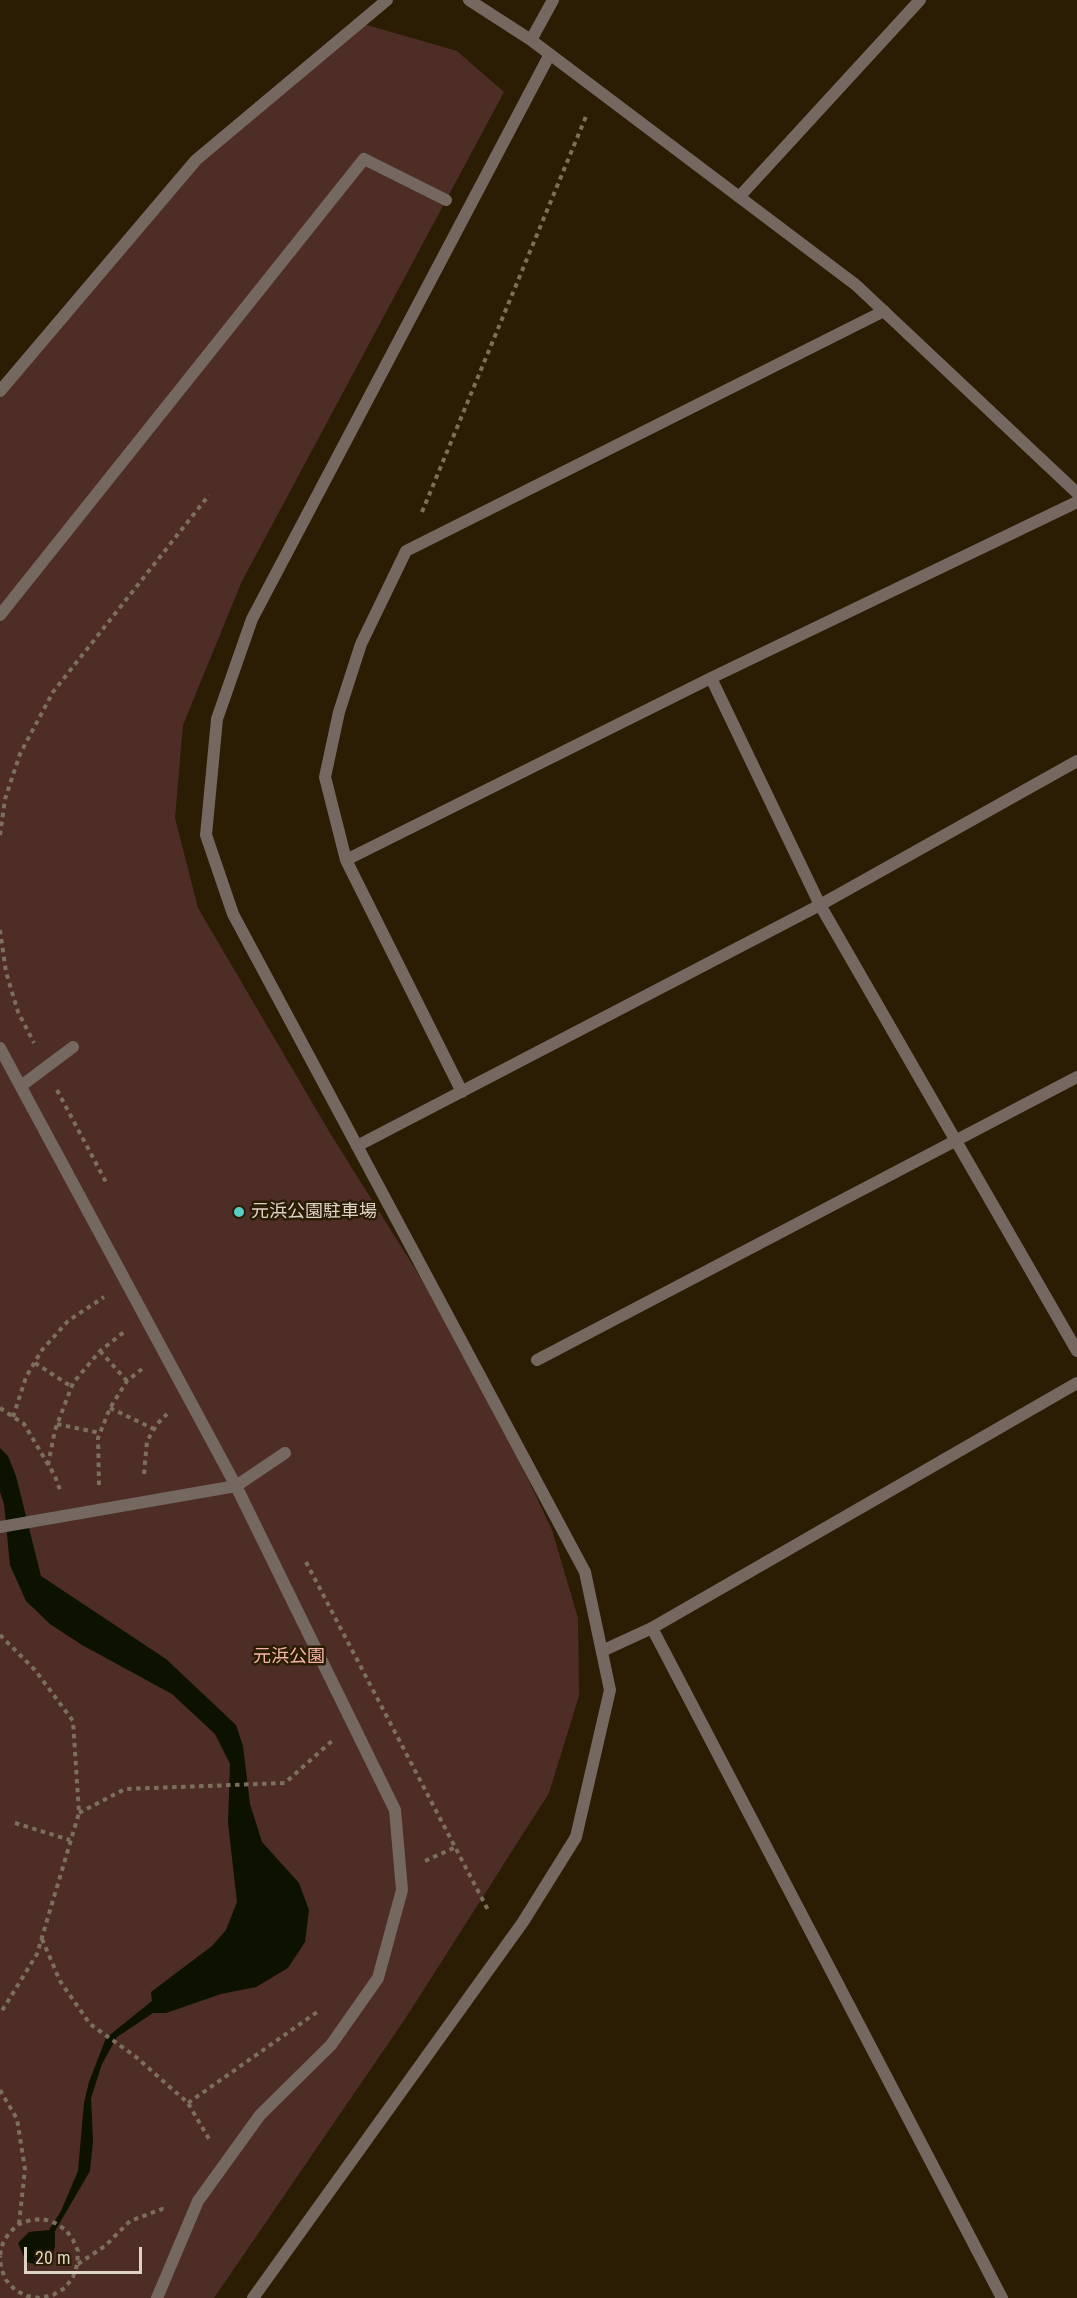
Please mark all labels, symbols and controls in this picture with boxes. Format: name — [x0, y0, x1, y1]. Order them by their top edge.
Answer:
place label: 元浜公園駐車場 — [251, 1201, 377, 1223]
marker: 元浜公園駐車場 — [232, 1205, 246, 1219]
park label: 元浜公園 — [253, 1646, 325, 1668]
scale bar — [27, 2235, 146, 2273]
text: 20 m — [35, 2247, 70, 2268]

